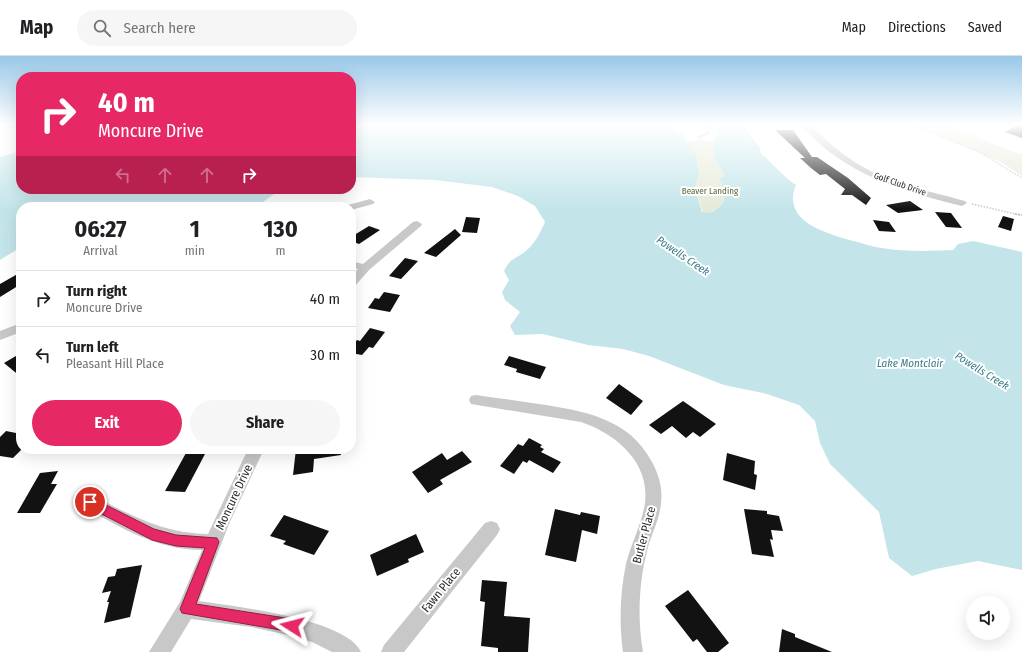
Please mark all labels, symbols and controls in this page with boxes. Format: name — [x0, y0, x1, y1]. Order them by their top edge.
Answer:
search box — [77, 10, 357, 46]
text: Map — [20, 16, 53, 39]
icon: search — [91, 17, 113, 39]
text: Search here — [123, 19, 196, 37]
text: Map — [842, 19, 866, 36]
text: Directions — [888, 19, 946, 36]
text: Saved — [968, 19, 1002, 36]
text: 40 m — [98, 86, 155, 119]
icon: right — [32, 88, 84, 140]
text: Moncure Drive — [98, 120, 204, 142]
icon: left — [112, 164, 134, 186]
icon: ahead — [154, 164, 176, 186]
icon: ahead — [196, 164, 218, 186]
icon: right — [238, 164, 260, 186]
street label: Golf Club Drive — [873, 170, 928, 198]
park label: Beaver Landing — [682, 186, 739, 196]
text: 06:27 — [74, 215, 127, 243]
text: 1 — [190, 215, 200, 243]
text: 130 — [263, 215, 298, 243]
water label: Powells Creek — [654, 234, 712, 279]
text: Arrival — [83, 243, 118, 258]
text: min — [185, 243, 205, 258]
text: m — [275, 243, 285, 258]
text: Turn right — [66, 282, 127, 300]
icon: right — [32, 288, 54, 310]
text: 40 m — [310, 290, 340, 308]
text: Moncure Drive — [66, 300, 142, 315]
text: Turn left — [66, 338, 119, 356]
icon: left — [32, 344, 54, 366]
text: 30 m — [310, 346, 340, 364]
water label: Powells Creek — [953, 349, 1012, 393]
text: Pleasant Hill Place — [66, 356, 164, 371]
water label: Lake Montclair — [877, 357, 944, 370]
button: Exit — [32, 400, 182, 446]
button: Share — [190, 400, 340, 446]
street label: Moncure Drive — [213, 462, 255, 532]
pin — [73, 485, 107, 519]
icon: arrive — [79, 491, 101, 513]
street label: Butler Place — [630, 505, 658, 565]
street label: Fawn Place — [419, 565, 463, 615]
map controls — [966, 596, 1010, 640]
button: sound — [966, 596, 1010, 640]
position arrow — [271, 605, 313, 647]

